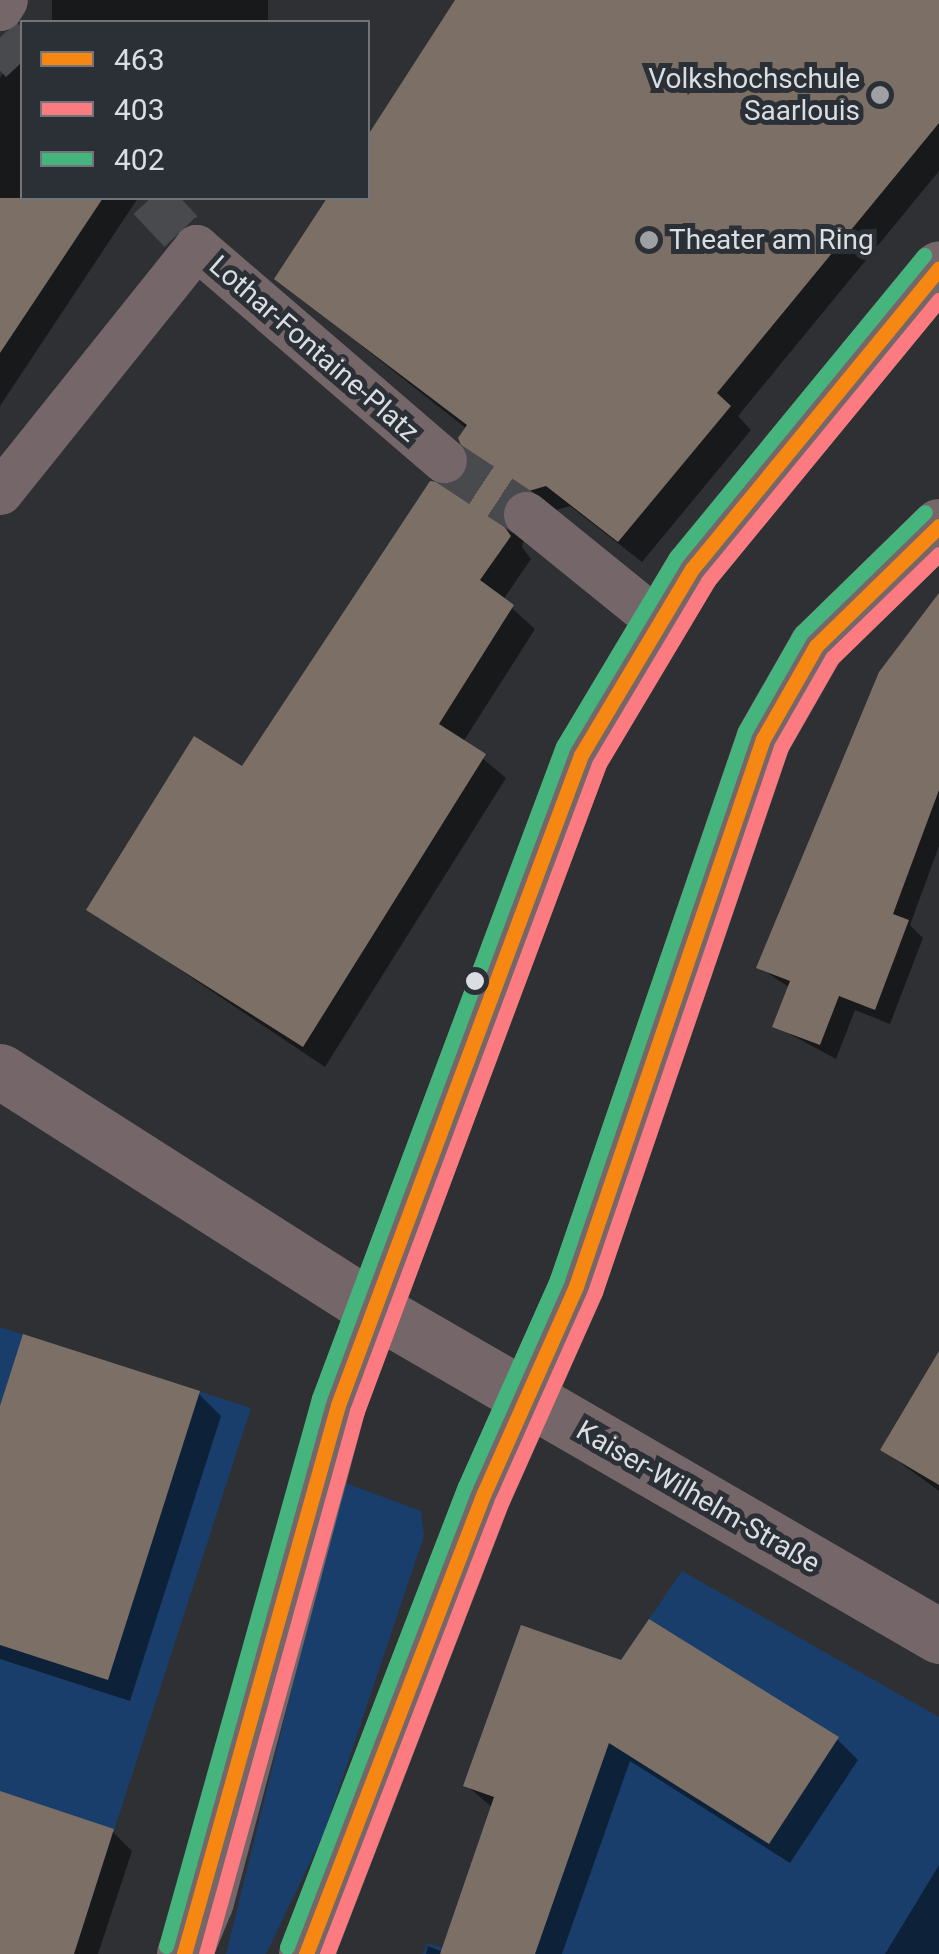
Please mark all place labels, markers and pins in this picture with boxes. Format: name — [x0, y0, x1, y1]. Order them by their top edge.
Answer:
place label: Volkshochschule Saarlouis — [648, 62, 860, 128]
marker: Volkshochschule Saarlouis — [869, 84, 891, 106]
place label: Theater am Ring — [669, 223, 874, 257]
marker: Theater am Ring — [638, 229, 660, 251]
unlabelled marker — [465, 971, 485, 991]

